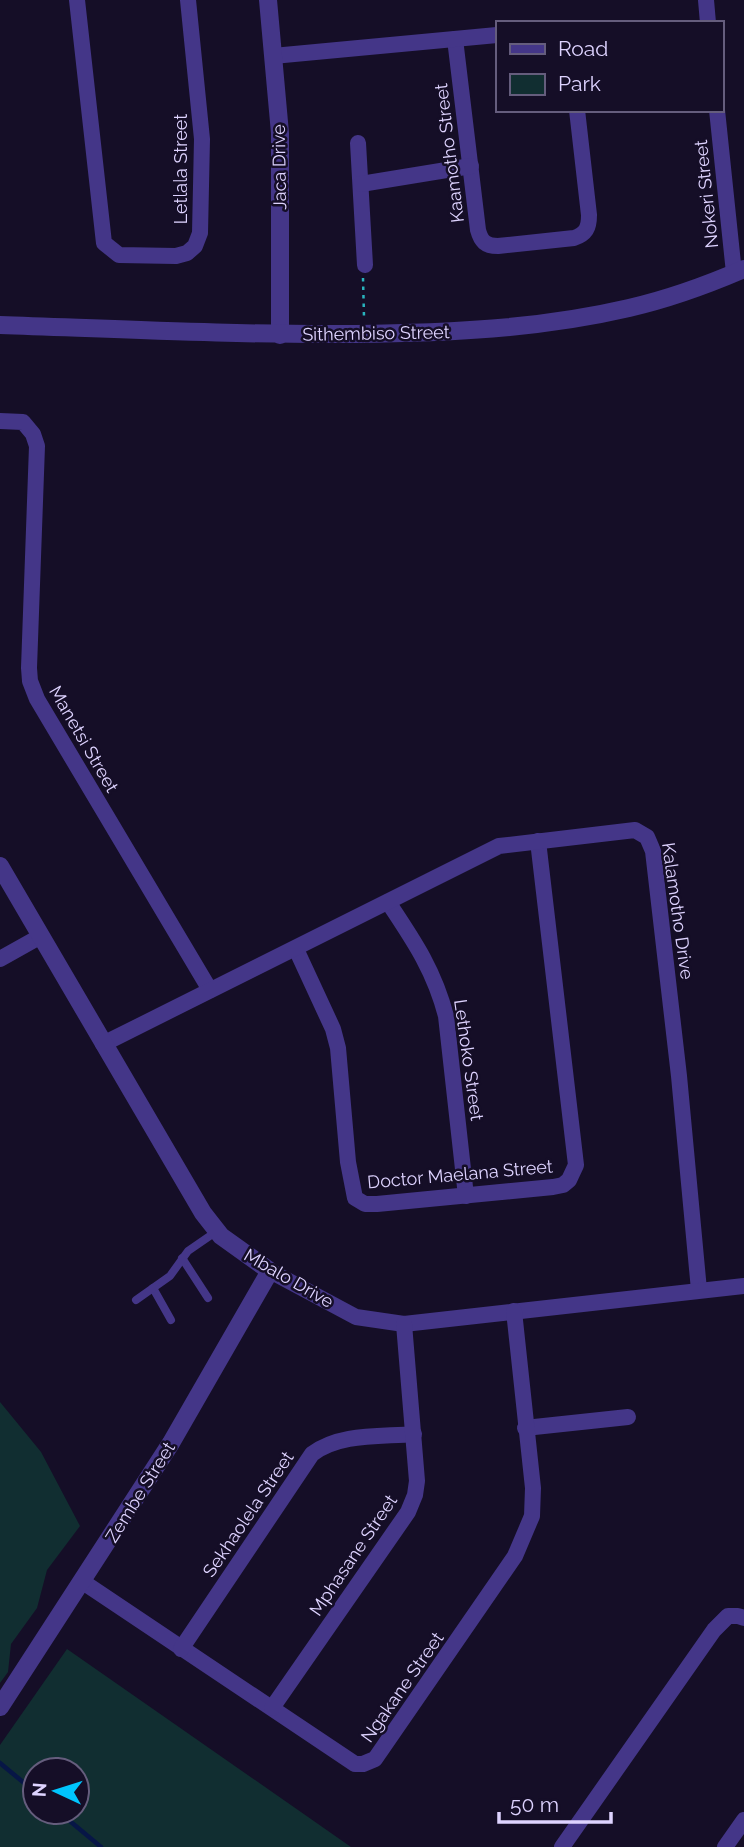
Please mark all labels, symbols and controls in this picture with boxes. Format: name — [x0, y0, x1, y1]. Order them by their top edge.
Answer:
legend — [496, 21, 723, 112]
text: Road — [558, 36, 608, 61]
text: Park — [558, 71, 601, 96]
street label: Kaamotho Street — [430, 82, 468, 224]
street label: Letlala Street — [170, 114, 191, 224]
street label: Jaca Drive — [268, 124, 290, 210]
street label: Nokeri Street — [690, 139, 722, 249]
street label: Sithembiso Street — [302, 321, 450, 345]
street label: Manetsi Street — [45, 682, 123, 796]
street label: Kalamotho Drive — [658, 841, 698, 981]
street label: Lethoko Street — [450, 998, 488, 1122]
street label: Doctor Maelana Street — [366, 1155, 554, 1193]
street label: Mbalo Drive — [241, 1244, 338, 1312]
street label: Zembe Street — [101, 1438, 179, 1546]
street label: Sekhaolela Street — [198, 1447, 298, 1581]
street label: Mphasane Street — [305, 1491, 401, 1619]
street label: Ngakane Street — [356, 1628, 448, 1746]
north arrow — [21, 1756, 91, 1826]
scale bar — [499, 1780, 611, 1824]
text: N — [28, 1782, 51, 1798]
text: 50 m — [510, 1792, 559, 1817]

